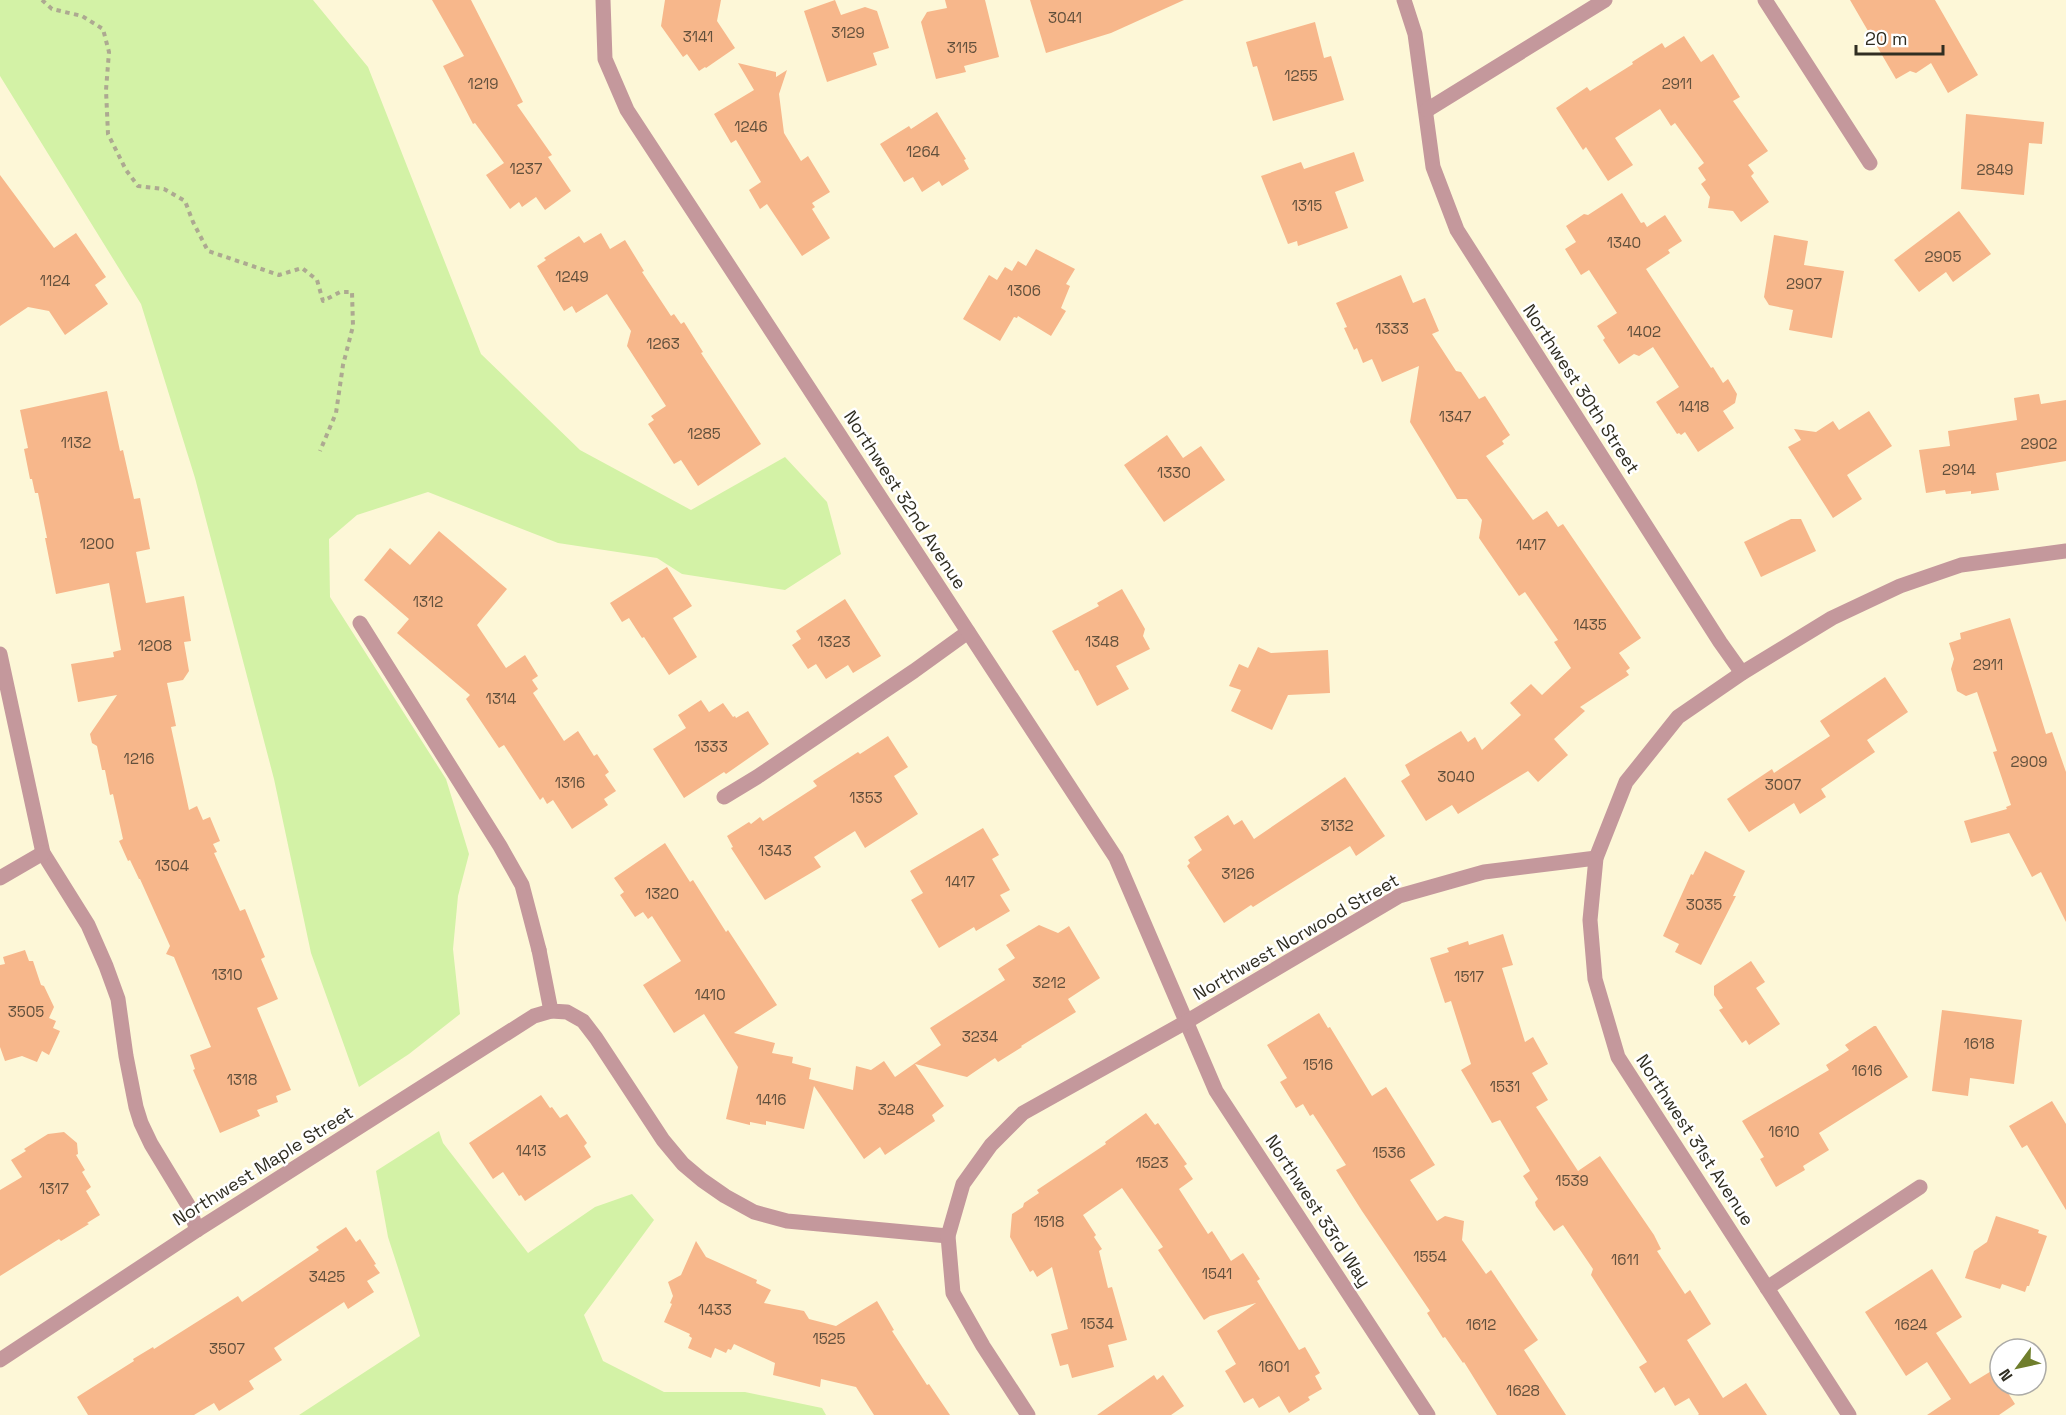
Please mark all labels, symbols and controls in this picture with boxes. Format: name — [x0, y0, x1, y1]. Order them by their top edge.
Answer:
house number: 3041 — [1048, 8, 1082, 27]
scale bar — [1856, 18, 1943, 56]
house number: 3129 — [831, 23, 865, 42]
house number: 3141 — [683, 27, 713, 46]
text: 20 m — [1865, 27, 1908, 50]
house number: 3115 — [947, 38, 977, 57]
house number: 1255 — [1284, 66, 1318, 85]
house number: 1219 — [468, 74, 498, 93]
house number: 2911 — [1662, 74, 1692, 93]
house number: 1246 — [734, 117, 768, 136]
house number: 1264 — [906, 142, 940, 161]
house number: 1237 — [510, 159, 542, 178]
house number: 2849 — [1977, 160, 2013, 179]
house number: 1315 — [1292, 196, 1322, 215]
house number: 1340 — [1607, 233, 1641, 252]
house number: 2905 — [1925, 247, 1961, 266]
house number: 1249 — [555, 267, 589, 286]
house number: 1124 — [40, 271, 70, 290]
house number: 2907 — [1786, 274, 1822, 293]
house number: 1306 — [1007, 281, 1041, 300]
street label: Northwest 30th Street — [1518, 300, 1645, 478]
house number: 1333 — [1375, 319, 1409, 338]
house number: 1402 — [1627, 322, 1661, 341]
house number: 1263 — [646, 334, 680, 353]
house number: 1418 — [1679, 397, 1709, 416]
street label: Northwest 32nd Avenue — [839, 406, 972, 593]
house number: 1347 — [1439, 407, 1471, 426]
house number: 1285 — [687, 424, 721, 443]
house number: 1132 — [61, 433, 91, 452]
house number: 2902 — [2021, 434, 2057, 453]
house number: 2914 — [1942, 460, 1976, 479]
house number: 1330 — [1157, 463, 1191, 482]
house number: 1200 — [80, 534, 114, 553]
house number: 1417 — [1516, 535, 1546, 554]
house number: 1312 — [413, 592, 443, 611]
house number: 1435 — [1573, 615, 1607, 634]
house number: 1323 — [817, 632, 851, 651]
house number: 1348 — [1085, 632, 1119, 651]
house number: 1208 — [138, 636, 172, 655]
house number: 2911 — [1973, 655, 2003, 674]
house number: 1314 — [486, 689, 516, 708]
house number: 1333 — [694, 737, 728, 756]
house number: 1216 — [124, 749, 154, 768]
house number: 2909 — [2011, 752, 2047, 771]
house number: 3040 — [1437, 767, 1475, 786]
house number: 1316 — [555, 773, 585, 792]
house number: 3007 — [1765, 775, 1801, 794]
house number: 1353 — [849, 788, 883, 807]
house number: 3132 — [1320, 816, 1354, 835]
house number: 1343 — [758, 841, 792, 860]
house number: 1304 — [155, 856, 189, 875]
house number: 3126 — [1221, 864, 1255, 883]
street label: Northwest Norwood Street — [1189, 868, 1403, 1005]
house number: 1417 — [945, 872, 975, 891]
house number: 1320 — [645, 884, 679, 903]
house number: 3035 — [1686, 895, 1722, 914]
house number: 1310 — [212, 965, 243, 984]
house number: 1517 — [1454, 967, 1484, 986]
house number: 3212 — [1032, 973, 1066, 992]
house number: 1410 — [694, 985, 726, 1004]
house number: 3505 — [8, 1002, 44, 1021]
house number: 3234 — [962, 1027, 998, 1046]
house number: 1618 — [1963, 1034, 1995, 1053]
street label: Northwest 31st Avenue — [1631, 1050, 1759, 1230]
house number: 1516 — [1303, 1055, 1333, 1074]
house number: 1616 — [1852, 1061, 1882, 1080]
house number: 1318 — [227, 1070, 257, 1089]
house number: 1531 — [1490, 1077, 1520, 1096]
house number: 1416 — [756, 1090, 786, 1109]
house number: 3248 — [878, 1100, 914, 1119]
street label: Northwest Maple Street — [168, 1101, 357, 1231]
house number: 1610 — [1768, 1122, 1800, 1141]
street label: Northwest 33rd Way — [1261, 1130, 1376, 1291]
house number: 1413 — [516, 1141, 546, 1160]
house number: 1536 — [1372, 1143, 1406, 1162]
house number: 1523 — [1135, 1153, 1169, 1172]
house number: 1539 — [1555, 1171, 1589, 1190]
house number: 1317 — [39, 1179, 69, 1198]
house number: 1518 — [1034, 1212, 1064, 1231]
house number: 1554 — [1413, 1247, 1447, 1266]
house number: 1611 — [1611, 1250, 1639, 1269]
house number: 1541 — [1202, 1264, 1232, 1283]
house number: 3425 — [309, 1267, 345, 1286]
house number: 1433 — [698, 1300, 732, 1319]
house number: 1534 — [1080, 1314, 1114, 1333]
house number: 1612 — [1466, 1315, 1496, 1334]
house number: 1624 — [1894, 1315, 1928, 1334]
house number: 1525 — [812, 1329, 846, 1348]
north arrow — [1988, 1337, 2048, 1397]
house number: 3507 — [209, 1339, 245, 1358]
house number: 1601 — [1258, 1357, 1290, 1376]
text: N — [1994, 1365, 2018, 1385]
house number: 1628 — [1506, 1381, 1540, 1400]

